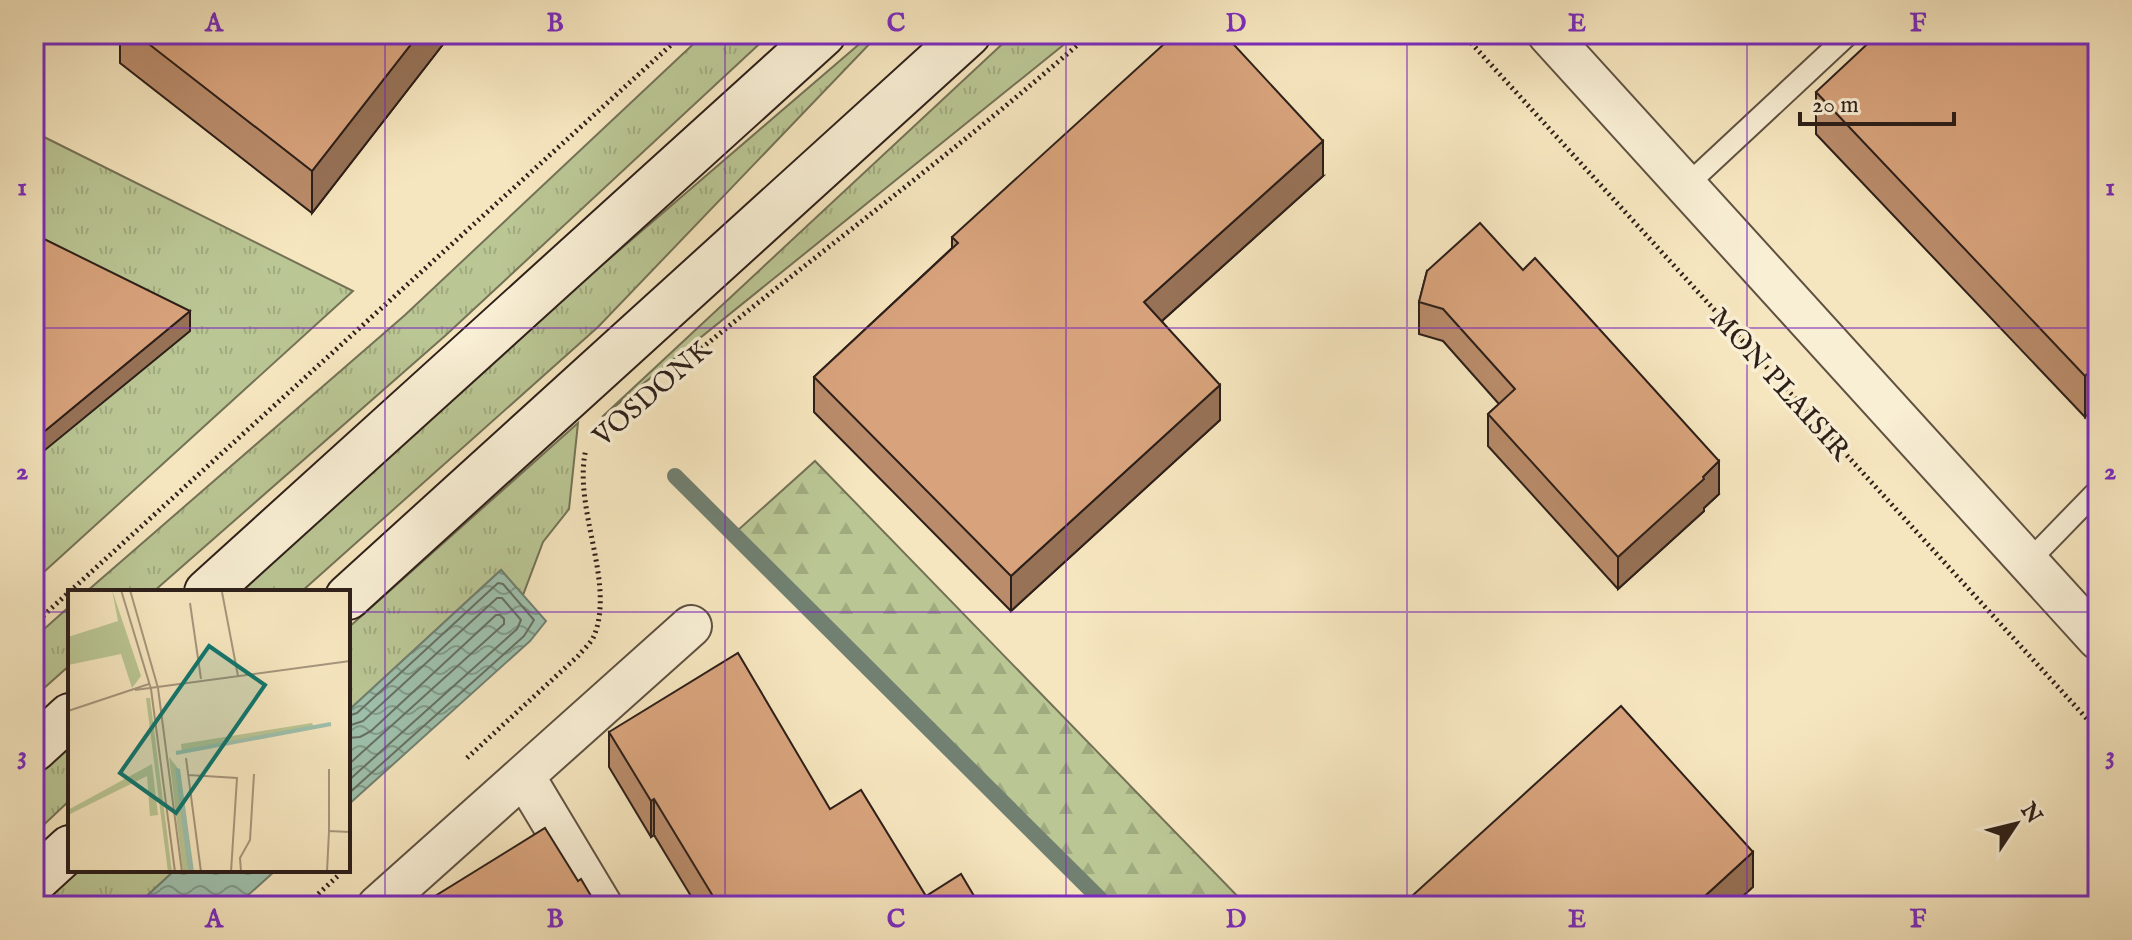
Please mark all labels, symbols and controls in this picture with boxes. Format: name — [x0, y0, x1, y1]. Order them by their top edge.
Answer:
text: A — [204, 7, 224, 40]
text: B — [546, 7, 564, 40]
text: C — [887, 7, 906, 40]
text: D — [1226, 7, 1247, 40]
text: E — [1568, 7, 1586, 40]
text: F — [1910, 7, 1927, 40]
scale bar — [1800, 76, 1954, 126]
text: 20 m — [1812, 90, 1859, 121]
text: 1 — [17, 171, 27, 204]
text: 1 — [2105, 171, 2115, 204]
street label: MON PLAISIR — [1701, 301, 1858, 469]
street label: VOSDONK — [586, 333, 720, 455]
text: 2 — [16, 455, 28, 488]
text: 2 — [2104, 455, 2116, 488]
inset map — [68, 590, 350, 872]
text: 3 — [17, 739, 27, 772]
text: 3 — [2105, 739, 2115, 772]
north arrow — [1976, 784, 2056, 864]
text: N — [2013, 797, 2048, 830]
text: A — [204, 903, 224, 936]
text: B — [546, 903, 564, 936]
text: C — [887, 903, 906, 936]
text: D — [1226, 903, 1247, 936]
text: E — [1568, 903, 1586, 936]
text: F — [1910, 903, 1927, 936]

